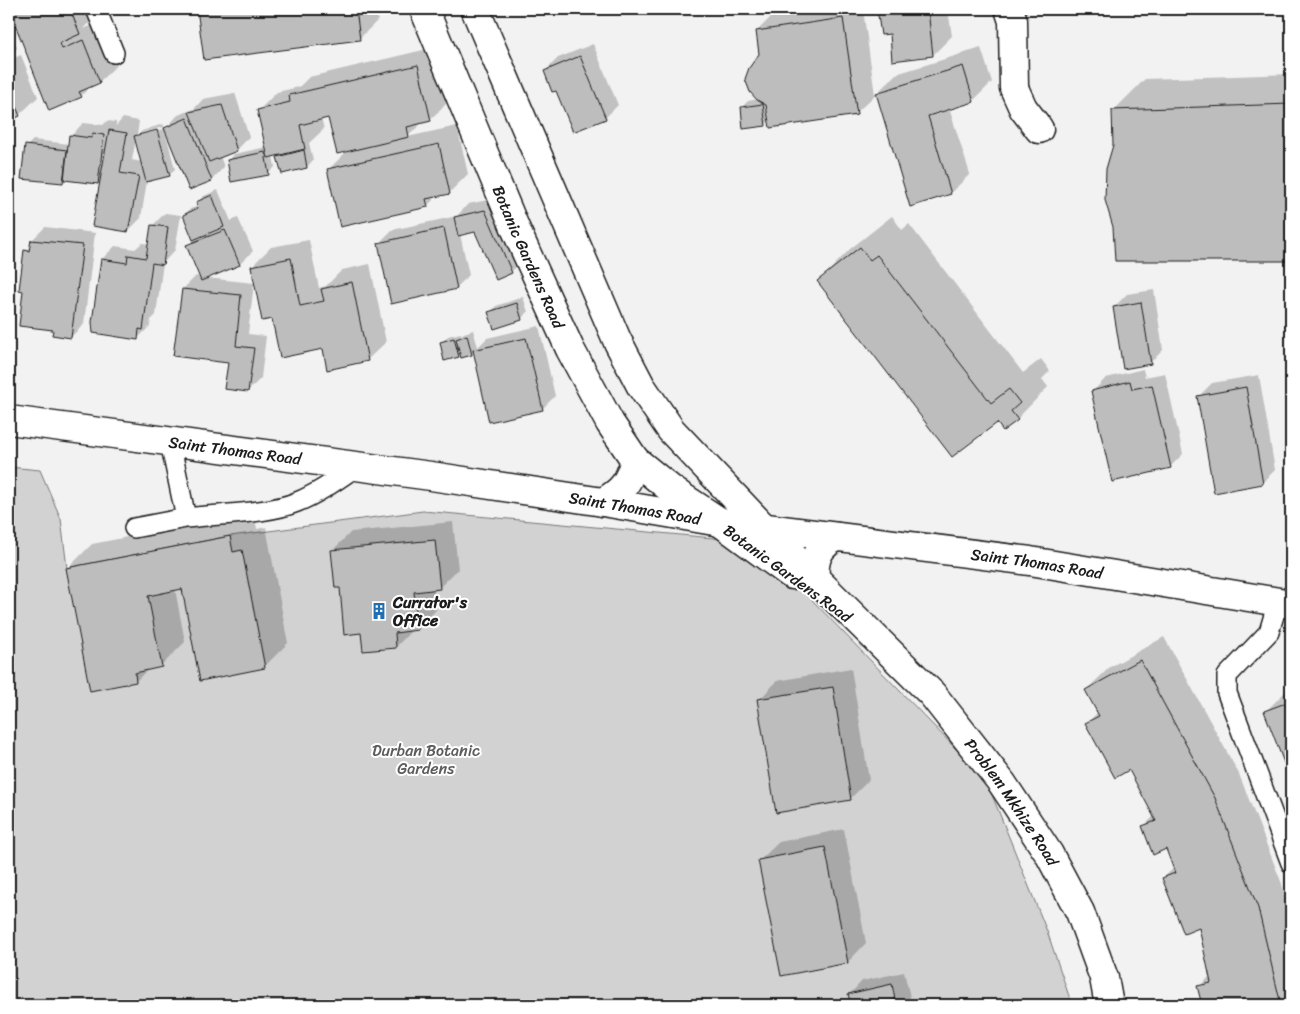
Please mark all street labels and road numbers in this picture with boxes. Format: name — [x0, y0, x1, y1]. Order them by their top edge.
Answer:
street label: Botanic Gardens Road — [484, 181, 573, 335]
street label: Saint Thomas Road — [167, 427, 305, 474]
street label: Saint Thomas Road — [567, 483, 705, 534]
street label: Botanic Gardens Road — [717, 516, 860, 631]
street label: Saint Thomas Road — [969, 540, 1107, 588]
street label: Problem Mkhize Road — [957, 732, 1068, 873]

